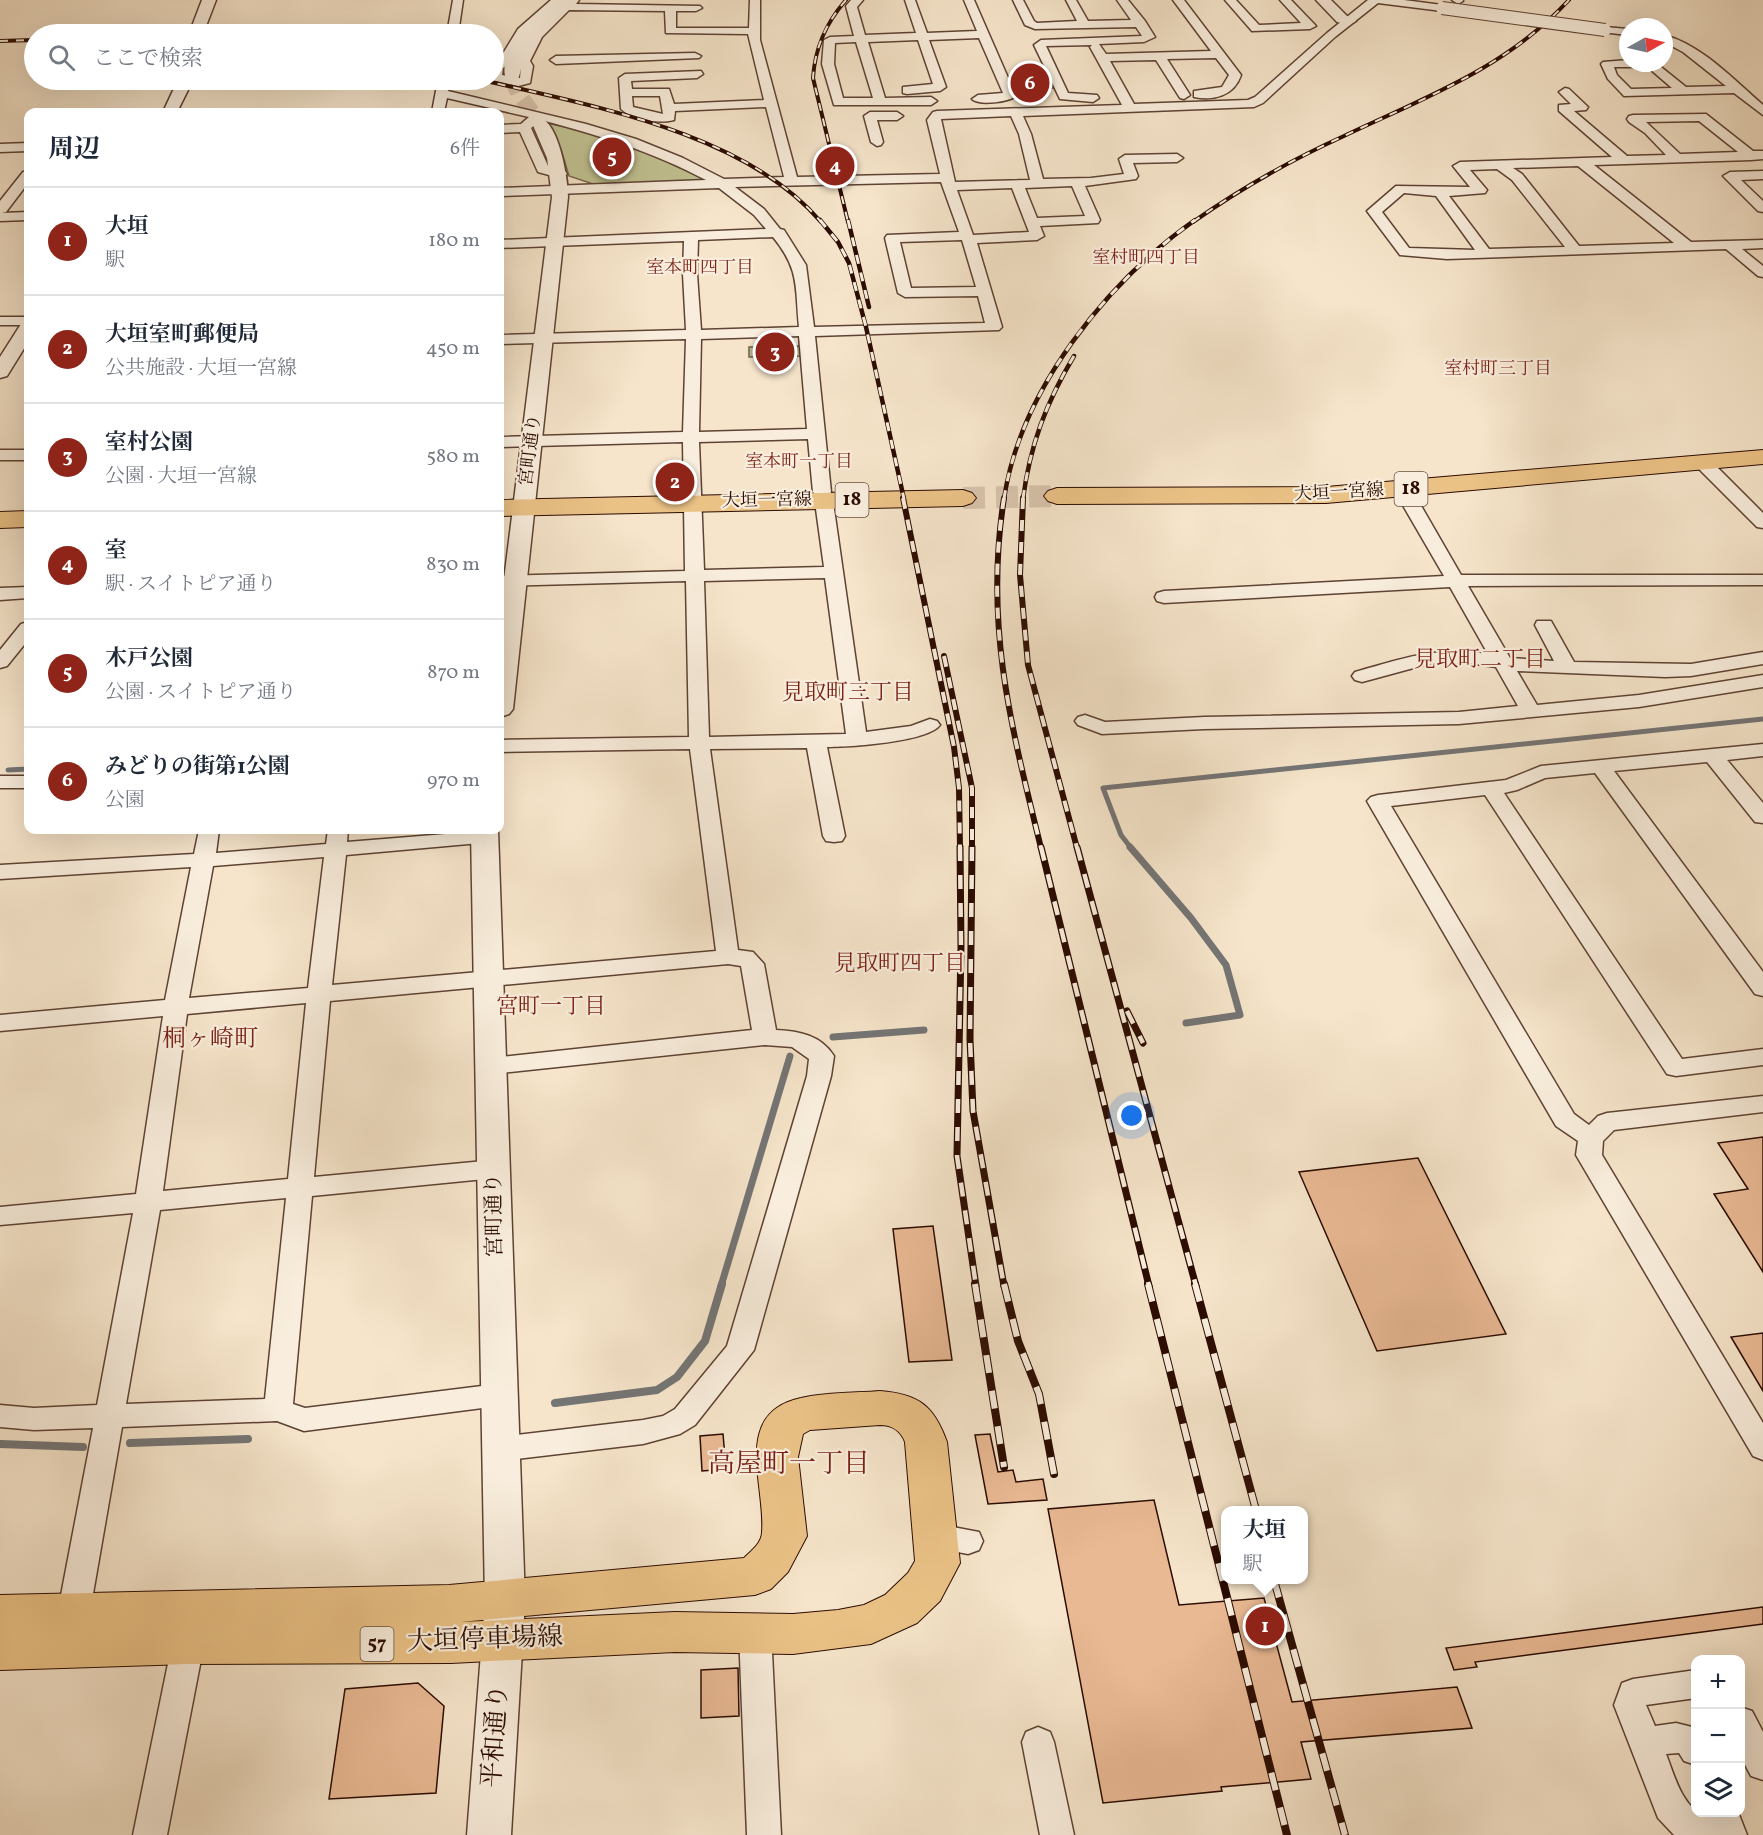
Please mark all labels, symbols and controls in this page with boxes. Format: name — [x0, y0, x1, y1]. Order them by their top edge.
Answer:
north arrow — [1619, 18, 1673, 72]
search box — [24, 24, 504, 90]
icon: search — [45, 41, 78, 74]
text: ここで検索 — [93, 44, 203, 75]
pin: 6 — [1010, 60, 1050, 106]
text: 周辺 — [48, 132, 100, 168]
pin: 5 — [592, 134, 632, 180]
text: 6件 — [450, 135, 480, 163]
pin: 4 — [816, 144, 854, 188]
text: 大垣 — [105, 212, 149, 243]
text: 1 — [63, 227, 72, 255]
text: 180 m — [428, 227, 480, 255]
district label: 室村町四丁目 — [1092, 246, 1200, 271]
text: 駅 — [105, 247, 125, 275]
district label: 室本町四丁目 — [646, 256, 754, 281]
text: 大垣室町郵便局 — [105, 320, 259, 351]
pin: 3 — [756, 330, 794, 374]
text: 2 — [62, 335, 73, 363]
text: 450 m — [426, 335, 480, 363]
text: 公共施設 · 大垣一宮線 — [105, 355, 297, 383]
district label: 室村町三丁目 — [1444, 357, 1552, 382]
street label: 宮町通り — [514, 413, 548, 487]
text: 室村公園 — [105, 428, 193, 459]
text: 3 — [62, 443, 73, 471]
text: 580 m — [427, 443, 480, 471]
district label: 室本町一丁目 — [745, 450, 853, 475]
pin: 2 — [656, 460, 694, 504]
text: 公園 · 大垣一宮線 — [105, 463, 257, 491]
road number: 18 — [1394, 472, 1428, 506]
street label: 大垣一宮線 — [1293, 478, 1385, 508]
road number: 18 — [836, 483, 868, 517]
street label: 大垣一宮線 — [722, 488, 812, 514]
text: 室 — [105, 536, 127, 567]
text: 4 — [61, 551, 74, 579]
text: 830 m — [426, 551, 480, 579]
text: 駅 · スイトピア通り — [105, 571, 277, 599]
text: 木戸公園 — [105, 644, 193, 675]
district label: 見取町二丁目 — [1414, 645, 1546, 676]
text: 5 — [63, 659, 72, 687]
text: 870 m — [427, 659, 480, 687]
district label: 見取町三丁目 — [782, 678, 914, 709]
text: 公園 · スイトピア通り — [105, 679, 297, 707]
text: みどりの街第1公園 — [105, 752, 290, 783]
text: 6 — [62, 767, 73, 795]
text: 970 m — [427, 767, 480, 795]
text: 公園 — [105, 787, 145, 815]
district label: 見取町四丁目 — [834, 949, 966, 980]
district label: 宮町一丁目 — [496, 992, 606, 1023]
district label: 桐ヶ崎町 — [162, 1023, 258, 1057]
your location — [1117, 1101, 1146, 1130]
street label: 宮町通り — [480, 1173, 510, 1257]
district label: 高屋町一丁目 — [708, 1446, 870, 1484]
popup — [1221, 1506, 1308, 1584]
text: 大垣 — [1242, 1516, 1287, 1547]
text: 駅 — [1242, 1551, 1262, 1579]
pin: 1 — [1246, 1604, 1284, 1648]
street label: 大垣停車場線 — [406, 1619, 564, 1661]
road number: 57 — [360, 1627, 394, 1661]
map controls — [1691, 1655, 1745, 1817]
button: + — [1691, 1655, 1745, 1709]
street label: 平和通り — [474, 1683, 518, 1789]
button: − — [1691, 1709, 1745, 1763]
button: layers — [1691, 1763, 1745, 1817]

